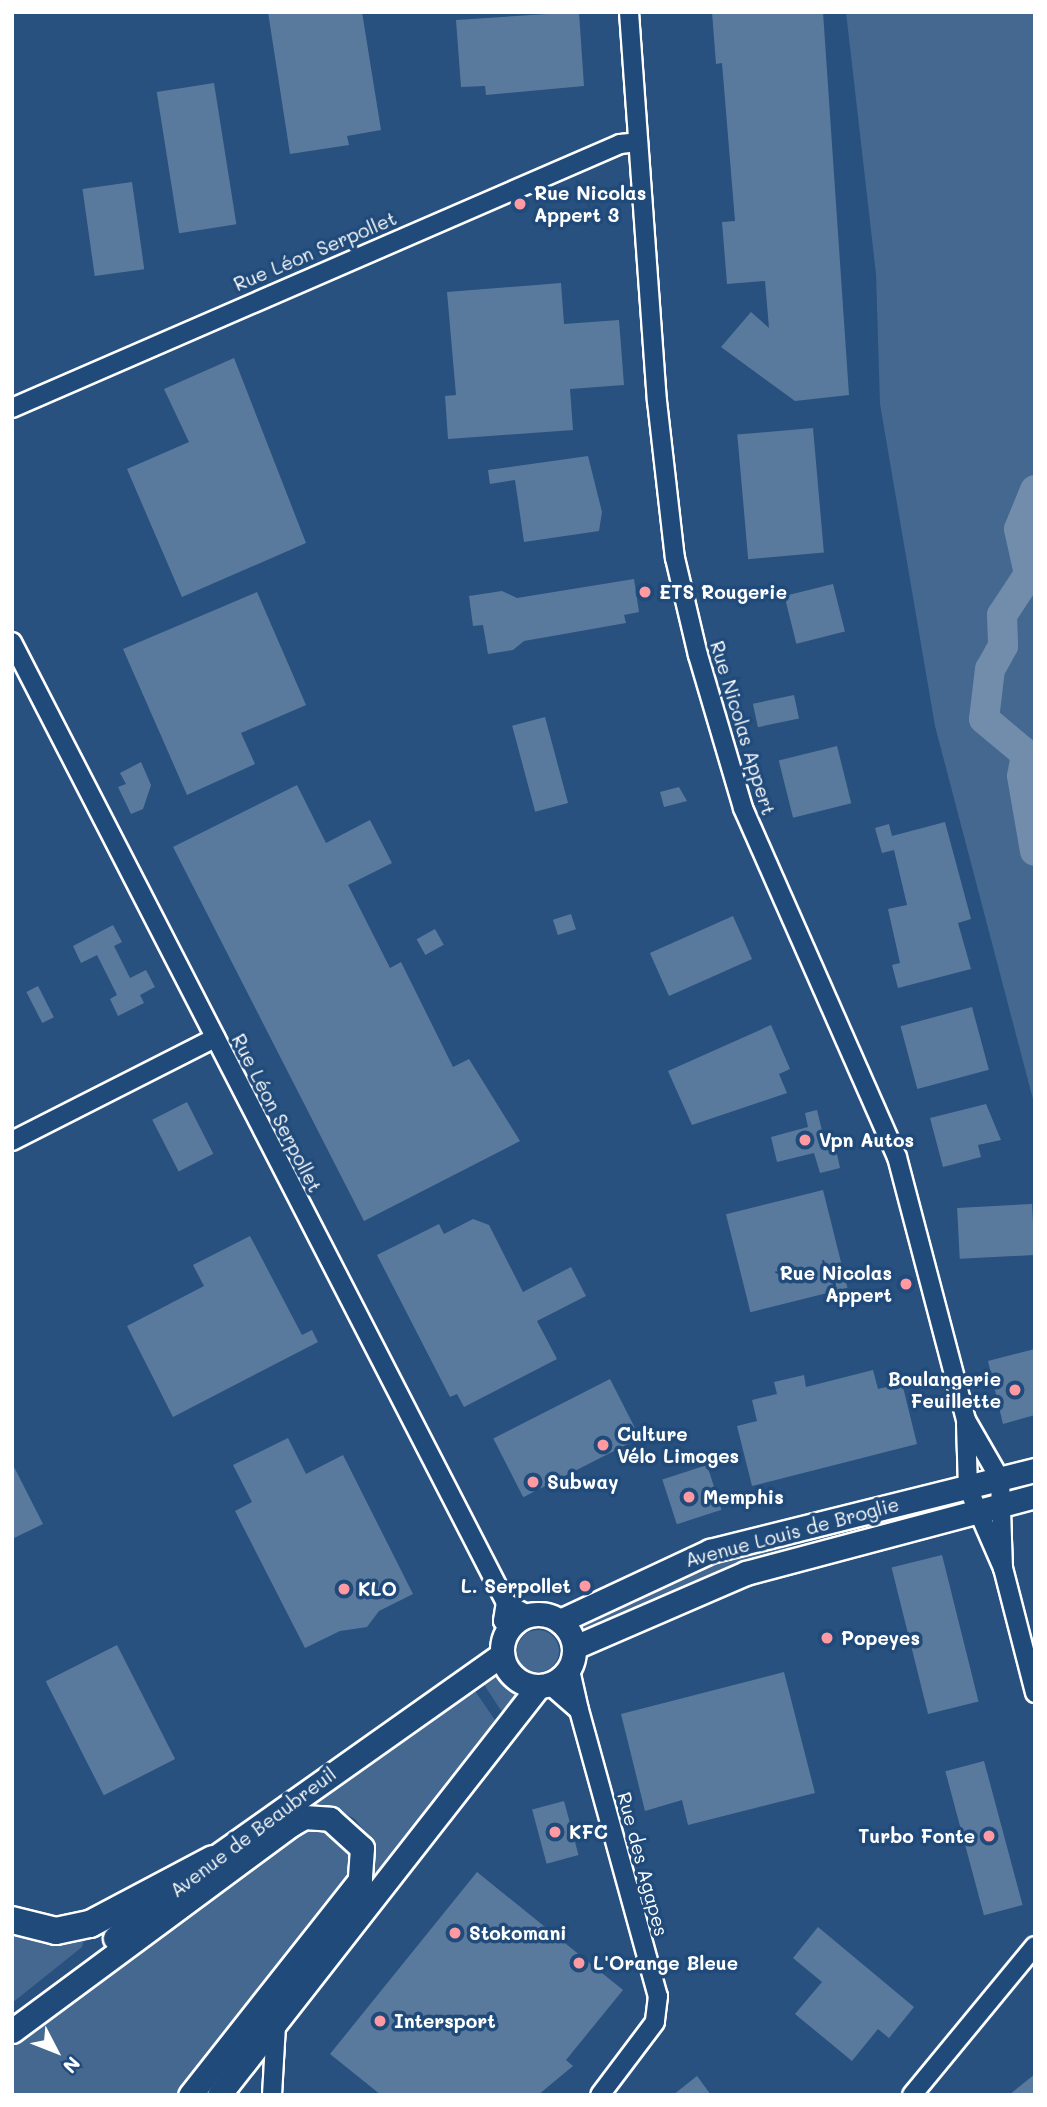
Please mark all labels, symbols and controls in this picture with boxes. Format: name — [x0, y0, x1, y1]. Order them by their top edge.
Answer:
place label: Rue Nicolas Appert 3 — [534, 182, 646, 226]
marker: Rue Nicolas Appert 3 — [512, 196, 528, 212]
street label: Rue Léon Serpollet — [230, 206, 400, 296]
place label: ETS Rougerie — [659, 581, 787, 603]
marker: ETS Rougerie — [637, 584, 653, 600]
street label: Rue Nicolas Appert — [706, 638, 780, 818]
street label: Rue Léon Serpollet — [227, 1030, 327, 1196]
place label: Vpn Autos — [819, 1129, 914, 1151]
marker: Vpn Autos — [797, 1132, 813, 1148]
place label: Rue Nicolas Appert — [780, 1262, 892, 1306]
marker: Rue Nicolas Appert — [898, 1276, 914, 1292]
place label: Boulangerie Feuillette — [888, 1368, 1001, 1412]
marker: Boulangerie Feuillette — [1007, 1382, 1023, 1398]
place label: Culture Vélo Limoges — [617, 1423, 739, 1467]
marker: Culture Vélo Limoges — [595, 1437, 611, 1453]
place label: Subway — [547, 1471, 618, 1493]
marker: Subway — [525, 1474, 541, 1490]
place label: Memphis — [703, 1486, 784, 1508]
marker: Memphis — [681, 1489, 697, 1505]
street label: Avenue Louis de Broglie — [683, 1492, 901, 1572]
place label: L. Serpollet — [461, 1575, 571, 1597]
place label: KLO — [358, 1578, 397, 1600]
marker: L. Serpollet — [577, 1578, 593, 1594]
marker: KLO — [336, 1581, 352, 1597]
place label: Popeyes — [841, 1627, 920, 1649]
marker: Popeyes — [819, 1630, 835, 1646]
street label: Avenue de Beaubreuil — [166, 1762, 340, 1902]
street label: Rue des Agapes — [613, 1789, 673, 1939]
place label: KFC — [569, 1821, 608, 1843]
marker: KFC — [547, 1824, 563, 1840]
place label: Turbo Fonte — [858, 1825, 975, 1847]
marker: Turbo Fonte — [981, 1828, 997, 1844]
place label: Stokomani — [469, 1922, 567, 1944]
marker: Stokomani — [447, 1925, 463, 1941]
place label: L'Orange Bleue — [593, 1952, 738, 1974]
marker: L'Orange Bleue — [571, 1955, 587, 1971]
place label: Intersport — [394, 2010, 496, 2032]
marker: Intersport — [372, 2013, 388, 2029]
north arrow — [21, 2016, 91, 2086]
text: N — [58, 2052, 86, 2079]

